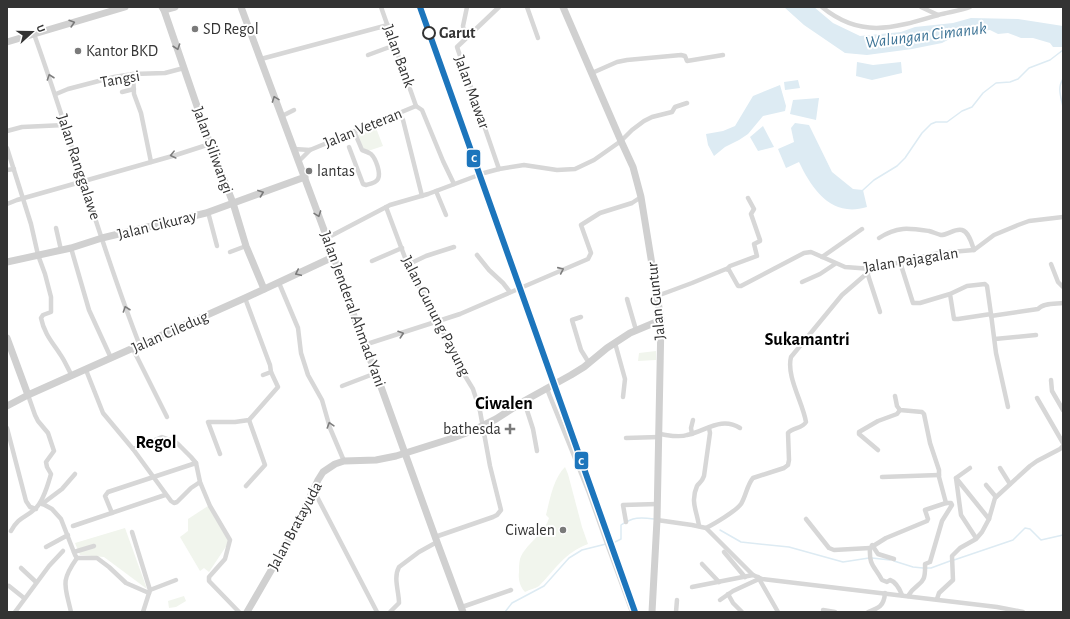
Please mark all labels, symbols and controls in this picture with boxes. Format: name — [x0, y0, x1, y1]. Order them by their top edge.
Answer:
north arrow — [12, 12, 52, 52]
one-way arrow — [68, 19, 75, 28]
water label: Walungan Cimanuk — [864, 19, 988, 51]
place label: SD Regol — [203, 21, 259, 37]
street label: Jalan Bank — [380, 22, 418, 90]
text: U — [34, 23, 47, 34]
marker: SD Regol — [190, 24, 200, 34]
place label: Garut — [439, 25, 476, 41]
marker: Garut — [422, 26, 436, 40]
place label: Kantor BKD — [86, 43, 158, 59]
one-way arrow — [172, 44, 181, 51]
marker: Kantor BKD — [73, 46, 83, 56]
street label: Jalan Mawar — [451, 53, 493, 132]
street label: Tangsi — [99, 68, 141, 90]
one-way arrow — [46, 74, 54, 81]
one-way arrow — [272, 95, 280, 102]
street label: Jalan Siliwangi — [190, 104, 236, 196]
street label: Jalan Veteran — [322, 105, 404, 151]
street label: Jalan Ranggalawe — [54, 112, 104, 222]
line badge: C — [466, 149, 481, 168]
one-way arrow — [170, 151, 176, 159]
text: C — [471, 153, 477, 164]
place label: lantas — [317, 163, 355, 179]
marker: lantas — [304, 166, 314, 176]
one-way arrow — [257, 190, 264, 198]
street label: Jalan Cikuray — [116, 207, 198, 243]
one-way arrow — [313, 210, 322, 217]
street label: Jalan Jenderal Ahmad Yani — [317, 229, 389, 389]
street label: Jalan Pajagalan — [863, 245, 960, 276]
street label: Jalan Gunung Payung — [398, 253, 473, 379]
street label: Jalan Guntur — [644, 261, 668, 341]
one-way arrow — [558, 266, 565, 274]
one-way arrow — [295, 268, 302, 276]
one-way arrow — [122, 306, 131, 313]
street label: Jalan Ciledug — [129, 308, 211, 356]
one-way arrow — [398, 330, 405, 339]
district label: Sukamantri — [764, 331, 850, 349]
district label: Ciwalen — [475, 395, 533, 413]
place label: bathesda — [443, 421, 501, 437]
one-way arrow — [326, 422, 335, 429]
marker: bathesda — [504, 423, 516, 435]
district label: Regol — [136, 434, 176, 452]
line badge: C — [574, 451, 589, 470]
text: C — [578, 456, 584, 467]
street label: Jalan Bratayuda — [265, 479, 326, 573]
place label: Ciwalen — [505, 522, 555, 538]
marker: Ciwalen — [558, 525, 568, 535]

